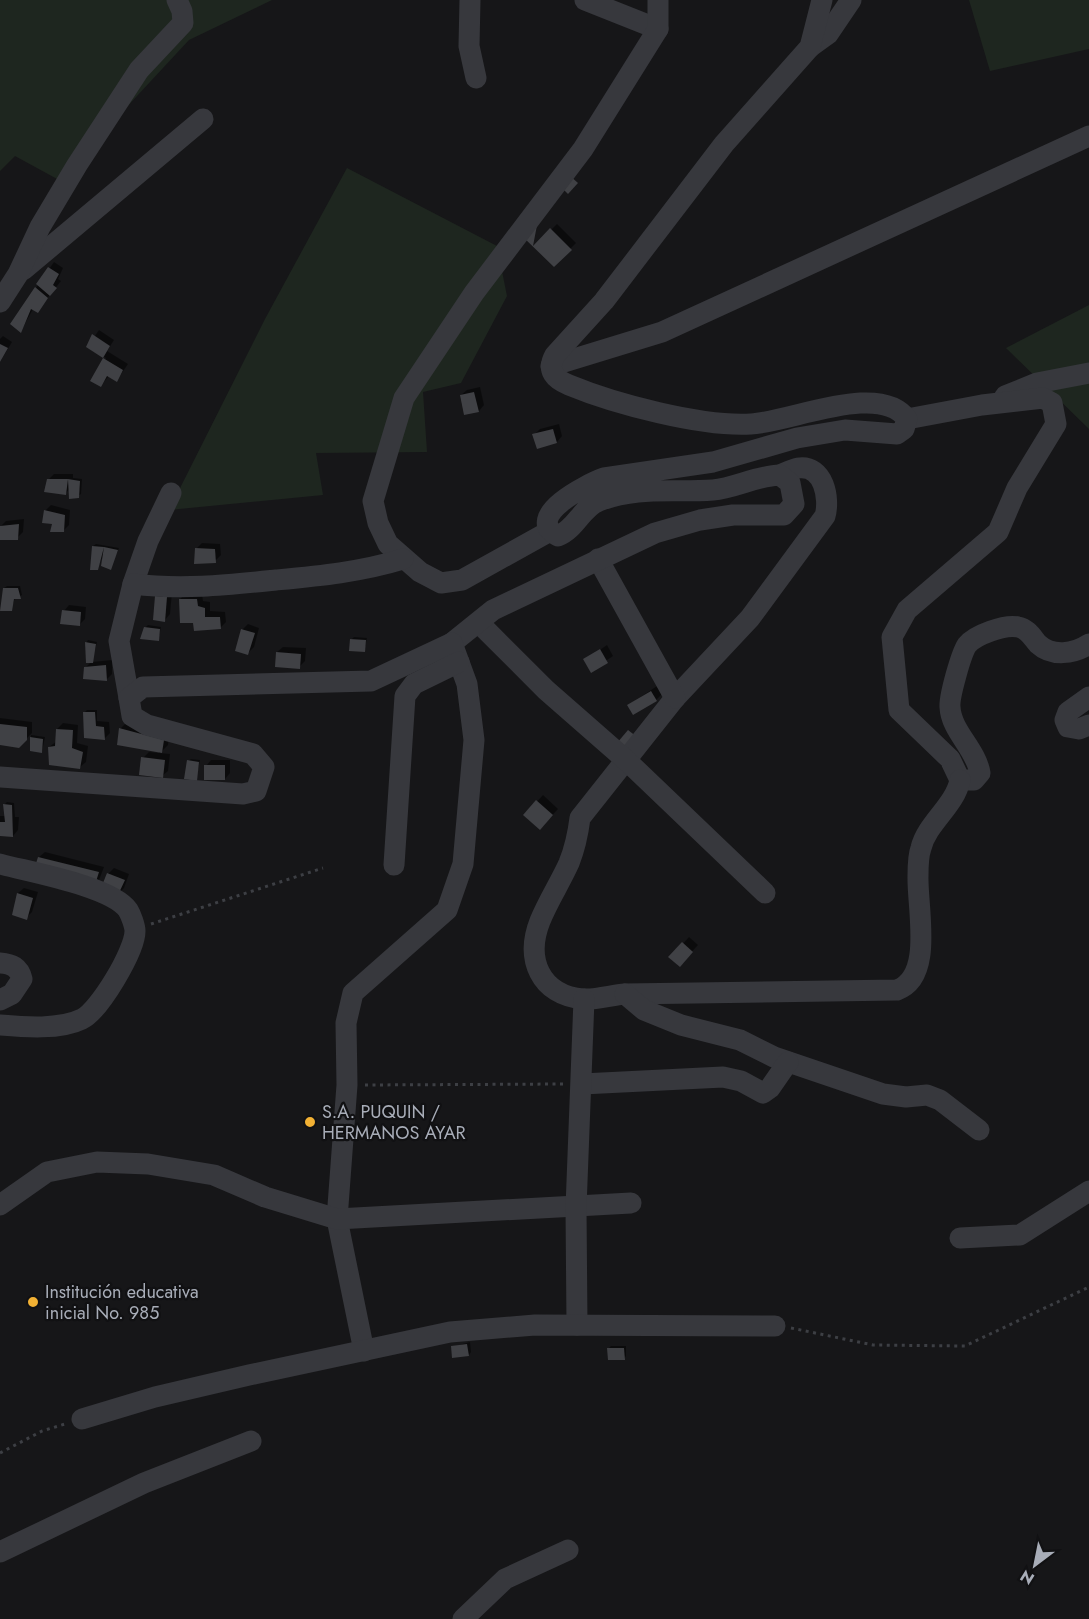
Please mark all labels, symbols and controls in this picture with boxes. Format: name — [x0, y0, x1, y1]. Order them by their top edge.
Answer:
place label: S.A. PUQUIN / HERMANOS AYAR — [322, 1099, 466, 1146]
marker: S.A. PUQUIN / HERMANOS AYAR — [303, 1115, 317, 1129]
place label: Institución educativa inicial No. 985 — [45, 1279, 199, 1326]
marker: Institución educativa inicial No. 985 — [26, 1295, 40, 1309]
north arrow — [1005, 1535, 1065, 1595]
text: N — [1016, 1564, 1039, 1590]

